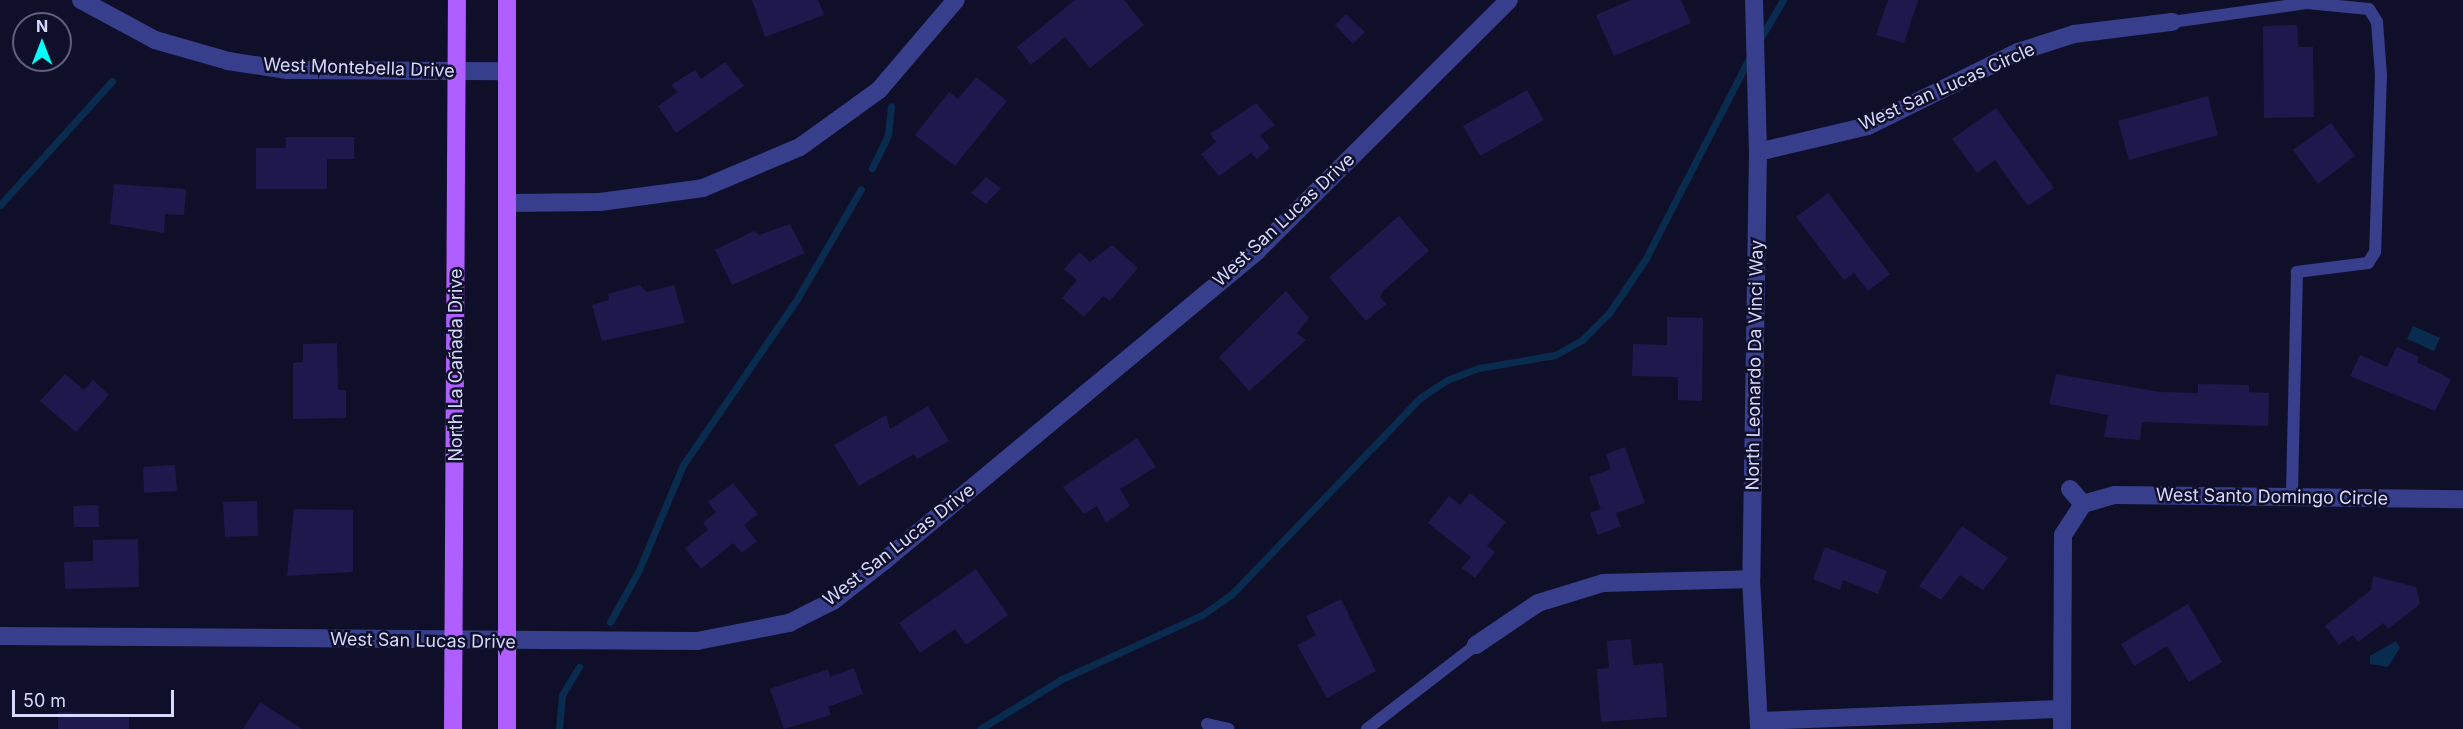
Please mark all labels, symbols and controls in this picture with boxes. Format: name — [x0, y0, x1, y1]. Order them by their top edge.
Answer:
north arrow — [12, 12, 72, 72]
text: N — [36, 16, 48, 36]
street label: West San Lucas Circle — [1856, 38, 2038, 136]
street label: West Montebella Drive — [263, 54, 455, 82]
street label: West San Lucas Drive — [1209, 149, 1359, 291]
street label: North Leonardo Da Vinci Way — [1742, 240, 1768, 490]
street label: North La Cañada Drive — [445, 268, 467, 462]
street label: West San Lucas Drive — [819, 479, 979, 611]
street label: West Santo Domingo Circle — [2156, 484, 2388, 510]
street label: West San Lucas Drive — [330, 629, 516, 653]
scale bar — [15, 678, 177, 716]
text: 50 m — [23, 690, 66, 711]

